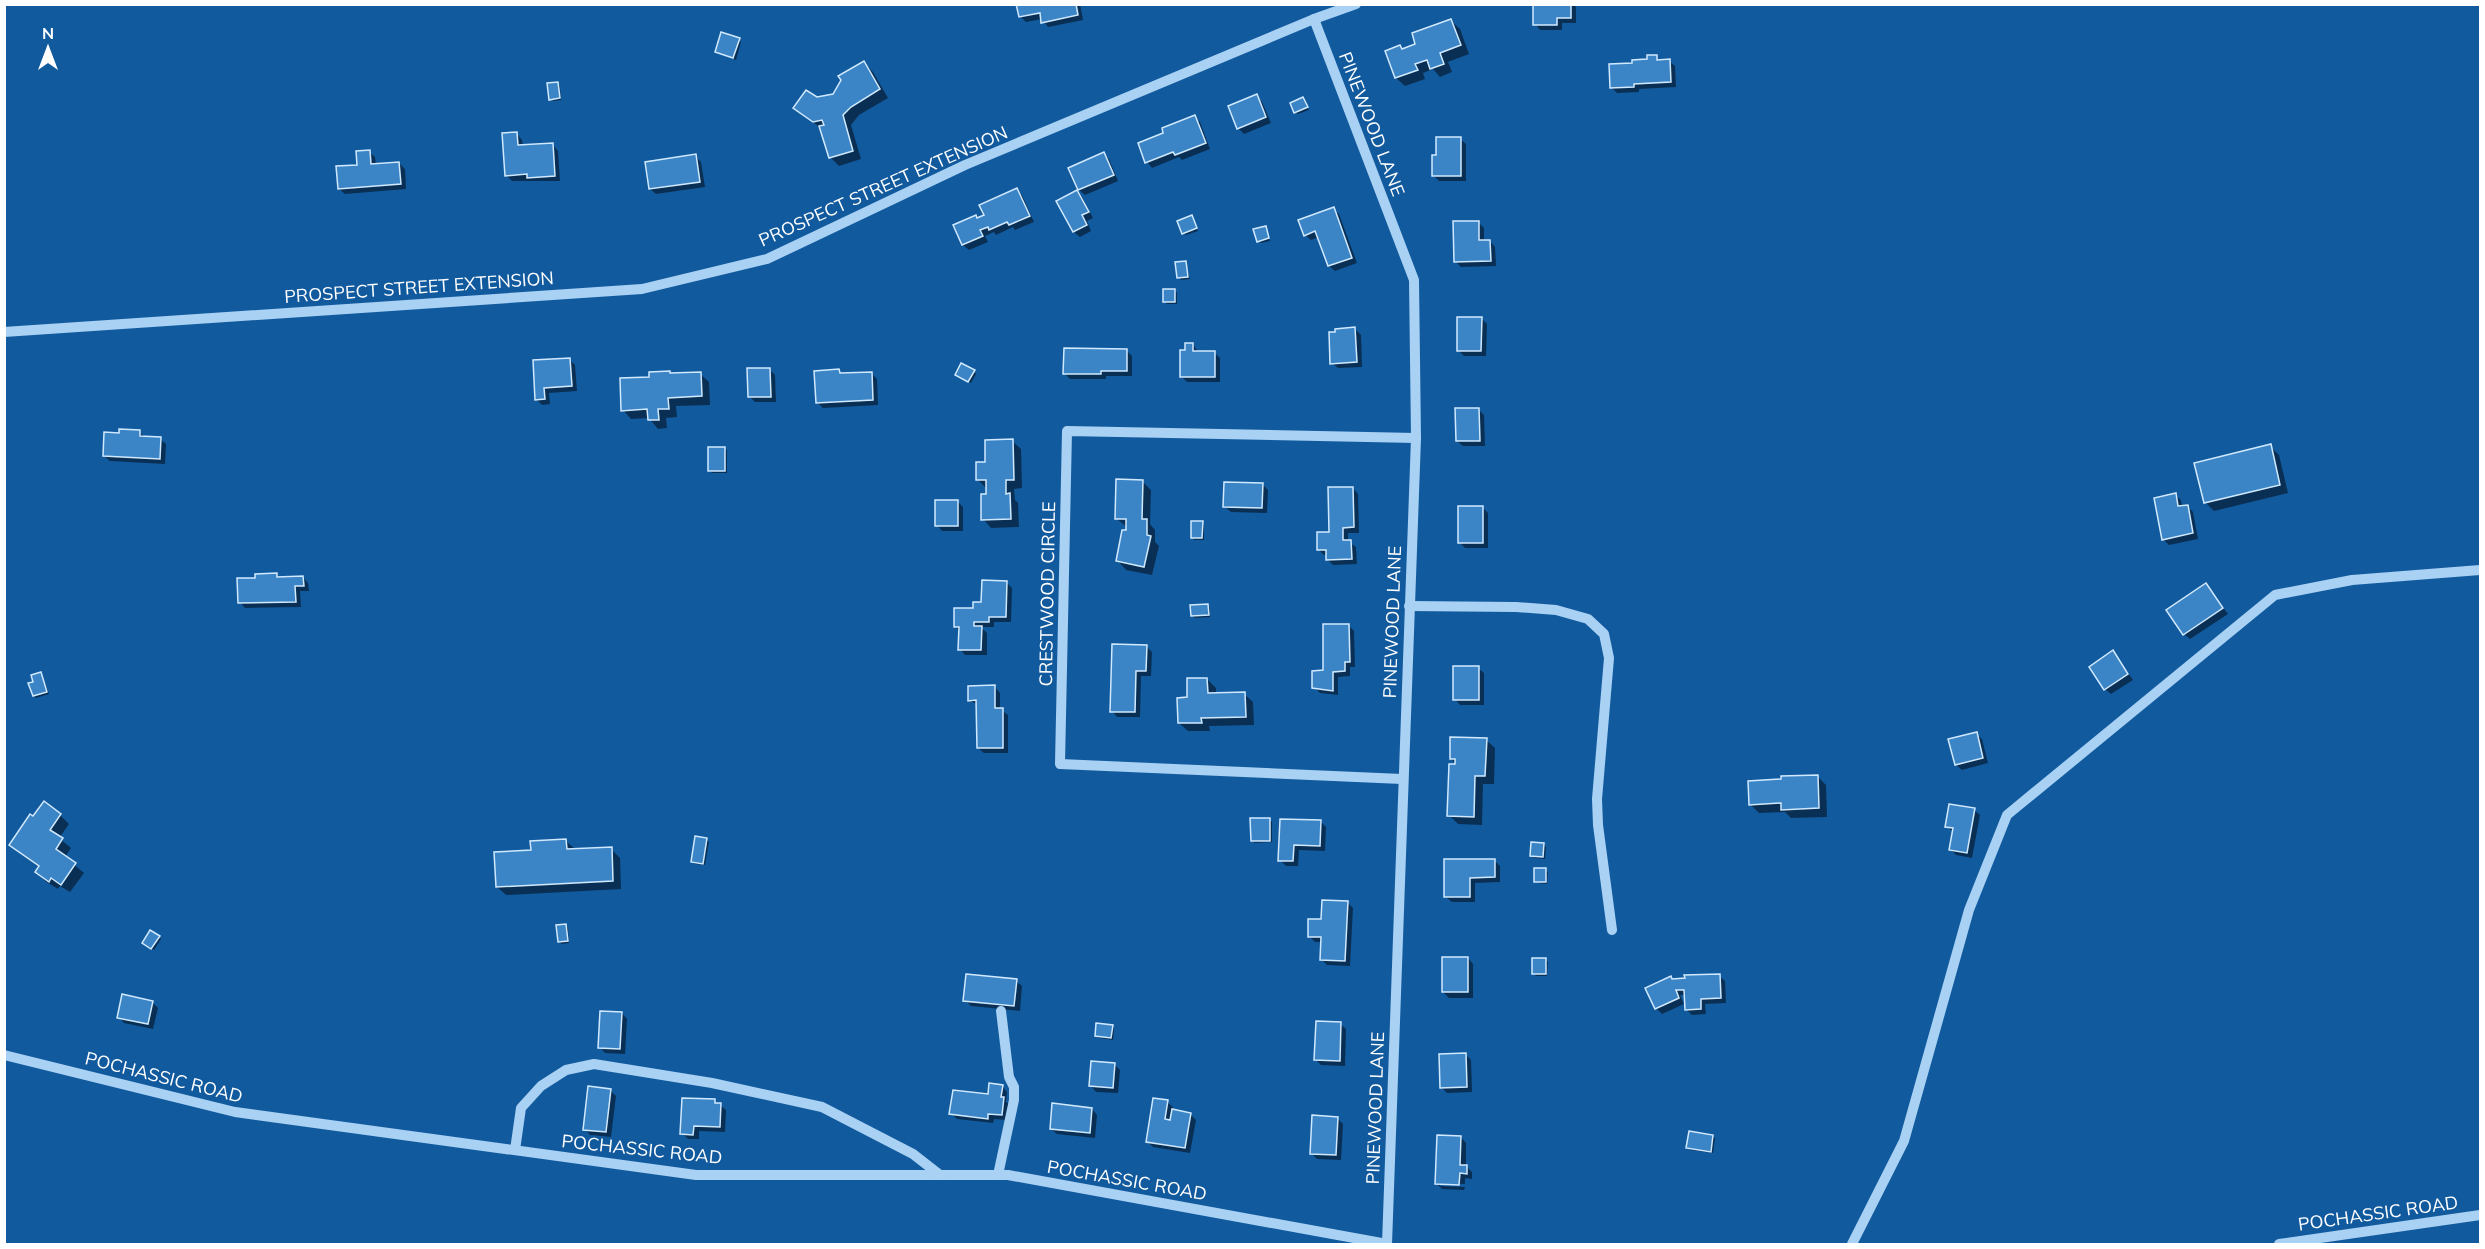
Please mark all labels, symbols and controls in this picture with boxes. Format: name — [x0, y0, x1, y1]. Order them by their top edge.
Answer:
north arrow — [18, 18, 78, 78]
text: N — [42, 23, 54, 43]
street label: PINEWOOD LANE — [1334, 49, 1410, 199]
street label: PROSPECT STREET EXTENSION — [755, 121, 1011, 251]
street label: PROSPECT STREET EXTENSION — [283, 266, 555, 308]
street label: CRESTWOOD CIRCLE — [1034, 501, 1060, 687]
street label: PINEWOOD LANE — [1378, 545, 1406, 699]
street label: PINEWOOD LANE — [1361, 1031, 1389, 1185]
street label: POCHASSIC ROAD — [83, 1046, 245, 1108]
street label: POCHASSIC ROAD — [560, 1129, 724, 1169]
street label: POCHASSIC ROAD — [1045, 1155, 1209, 1205]
street label: POCHASSIC ROAD — [2296, 1190, 2460, 1236]

